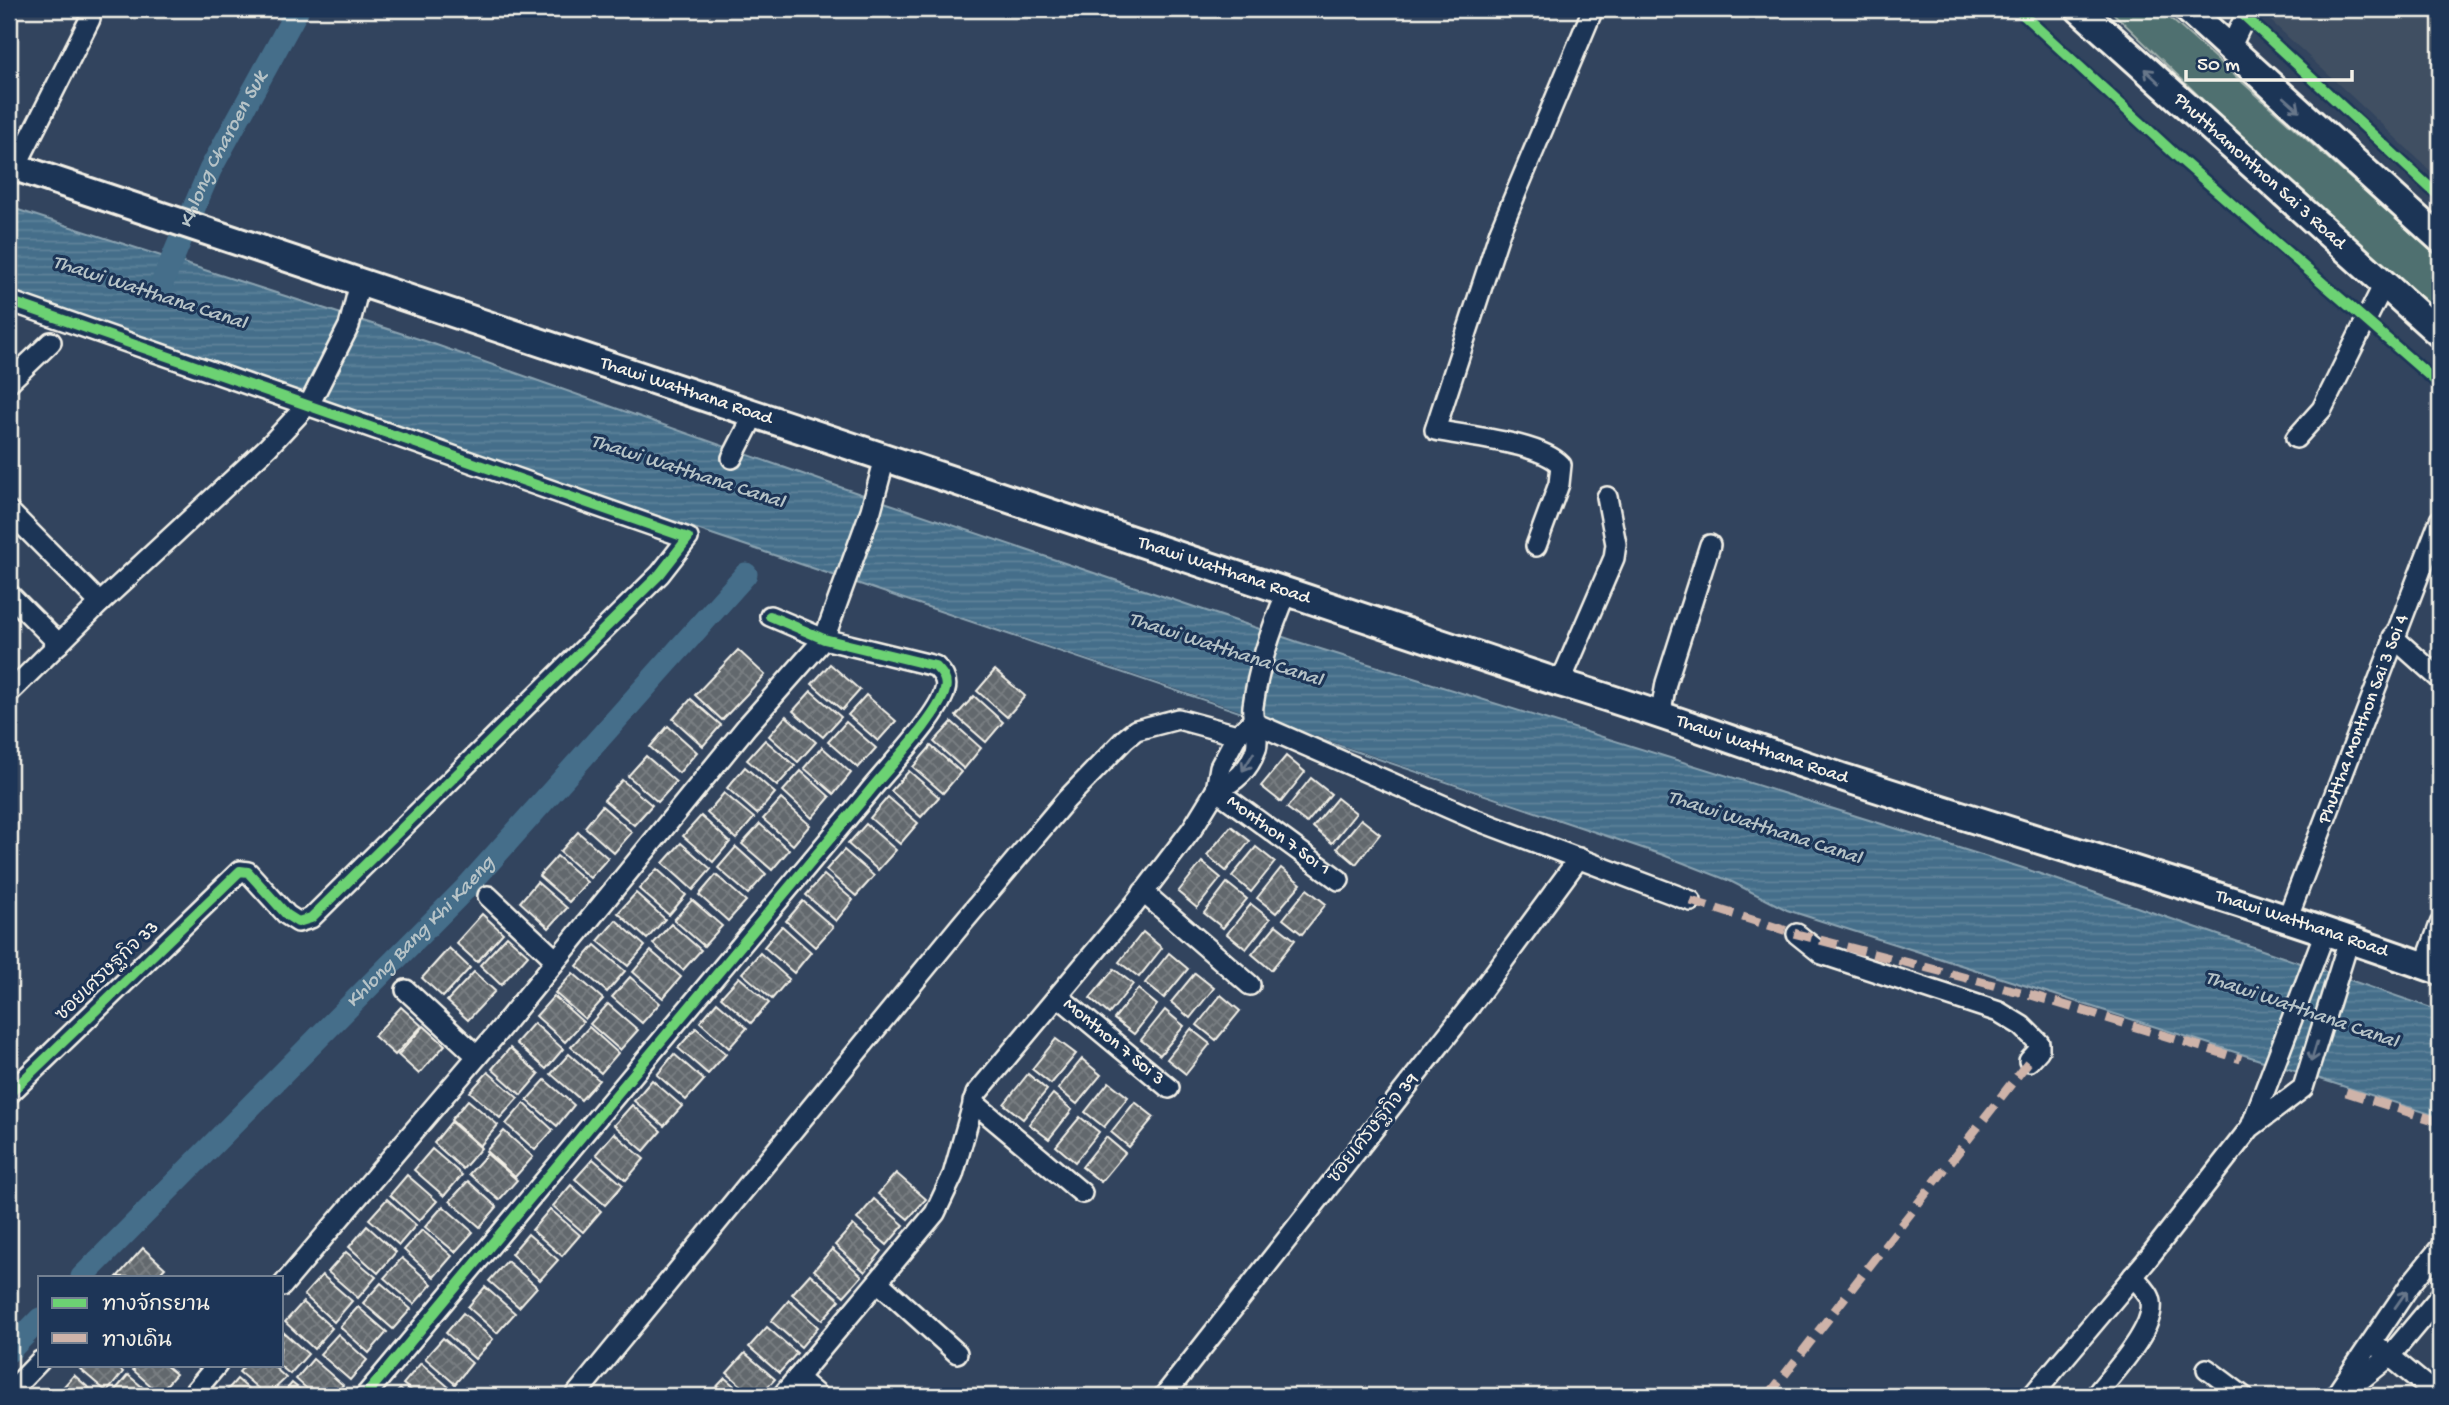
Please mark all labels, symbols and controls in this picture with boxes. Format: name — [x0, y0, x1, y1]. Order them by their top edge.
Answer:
scale bar — [2186, 38, 2353, 82]
text: 50 m — [2197, 54, 2240, 79]
water label: Khlong Charoen Suk — [174, 65, 275, 232]
one-way arrow — [2143, 68, 2161, 84]
street label: Phutthamonthon Sai 3 Road — [2168, 88, 2352, 256]
one-way arrow — [2283, 96, 2301, 112]
water label: Thawi Watthana Canal — [49, 251, 250, 338]
street label: Thawi Watthana Road — [596, 351, 777, 431]
water label: Thawi Watthana Canal — [587, 430, 788, 517]
street label: Thawi Watthana Road — [1134, 531, 1315, 611]
water label: Thawi Watthana Canal — [1125, 608, 1326, 695]
street label: Phuttha Monthon Sai 3 Soi 4 — [2313, 611, 2414, 828]
street label: Thawi Watthana Road — [1672, 709, 1853, 790]
one-way arrow — [1241, 752, 1255, 772]
water label: Thawi Watthana Canal — [1664, 786, 1865, 873]
street label: Monthon 7 Soi 1 — [1222, 790, 1335, 881]
water label: Khlong Bang Khi Kaeng — [341, 850, 502, 1014]
street label: Thawi Watthana Road — [2212, 884, 2393, 964]
street label: ซอยเศรษฐกิจ 33 — [50, 915, 165, 1027]
water label: Thawi Watthana Canal — [2201, 966, 2402, 1056]
street label: Monthon 7 Soi 3 — [1058, 993, 1169, 1091]
one-way arrow — [2307, 1041, 2320, 1063]
street label: ซอยเศรษฐกิจ 39 — [1322, 1067, 1425, 1189]
legend — [38, 1276, 284, 1366]
one-way arrow — [2394, 1290, 2408, 1309]
text: ทางจักรยาน — [102, 1292, 210, 1319]
text: ทางเดิน — [102, 1327, 172, 1355]

